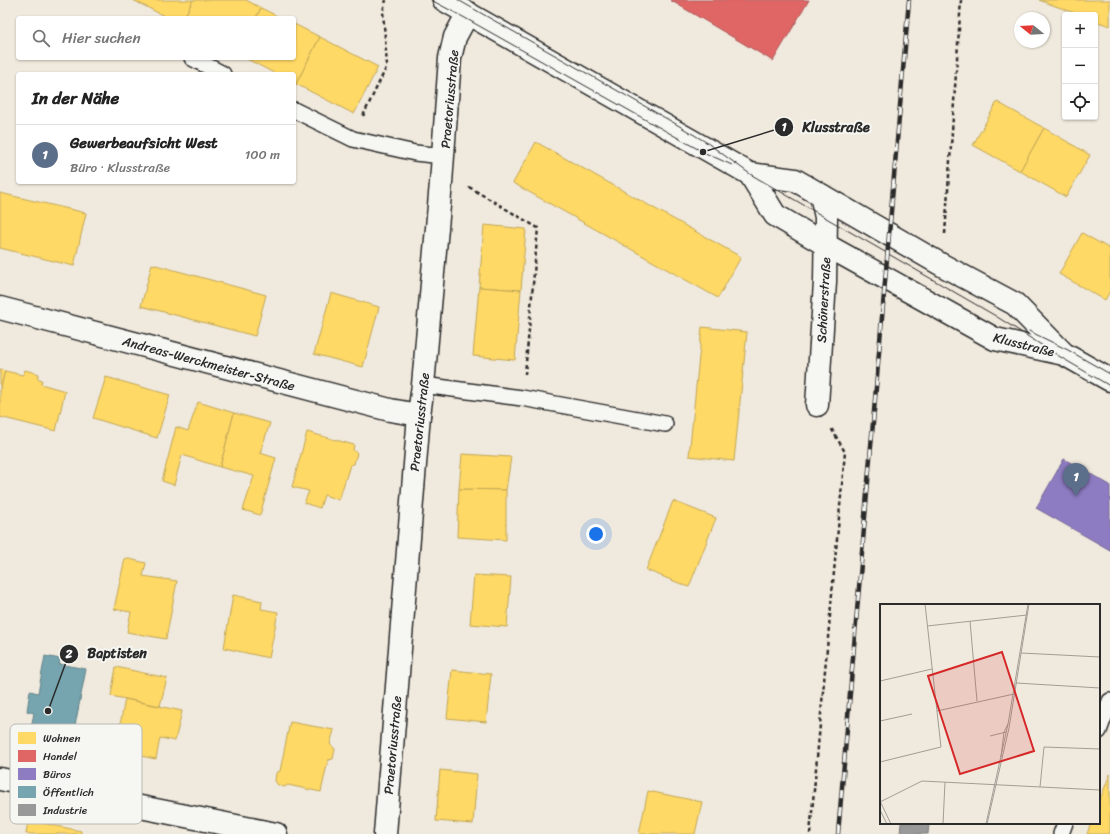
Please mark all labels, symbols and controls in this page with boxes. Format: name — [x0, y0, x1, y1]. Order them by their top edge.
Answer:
north arrow — [1014, 12, 1050, 48]
map controls — [1062, 12, 1098, 120]
button: + — [1062, 12, 1098, 48]
search box — [16, 16, 296, 60]
text: Hier suchen — [62, 25, 141, 51]
icon: search — [30, 27, 52, 49]
street label: Praetoriusstraße — [434, 48, 465, 149]
button: − — [1062, 48, 1098, 84]
text: In der Nähe — [32, 83, 119, 113]
button: locate — [1062, 84, 1098, 120]
callout: Klusstraße — [774, 114, 878, 140]
text: Klusstraße — [801, 115, 870, 140]
text: 1 — [781, 116, 787, 138]
text: Gewerbeaufsicht West — [70, 130, 218, 156]
text: 1 — [42, 143, 48, 166]
text: 100 m — [245, 143, 280, 166]
text: Büro · Klusstraße — [70, 156, 170, 179]
street label: Schönerstraße — [810, 257, 837, 343]
street label: Klusstraße — [991, 326, 1057, 363]
street label: Andreas-Werckmeister-Straße — [119, 329, 298, 398]
street label: Praetoriusstraße — [403, 371, 436, 473]
pin: 1 — [1063, 463, 1089, 496]
your location — [586, 524, 606, 544]
inset map — [880, 604, 1100, 824]
callout: Baptisten — [59, 641, 155, 667]
text: Baptisten — [87, 641, 147, 666]
text: 2 — [65, 643, 73, 665]
street label: Praetoriusstraße — [377, 694, 408, 795]
legend — [10, 724, 142, 824]
text: Wohnen — [43, 729, 80, 748]
text: Handel — [43, 747, 78, 766]
text: Büros — [43, 765, 72, 784]
text: Öffentlich — [43, 783, 94, 802]
text: Industrie — [42, 801, 88, 820]

